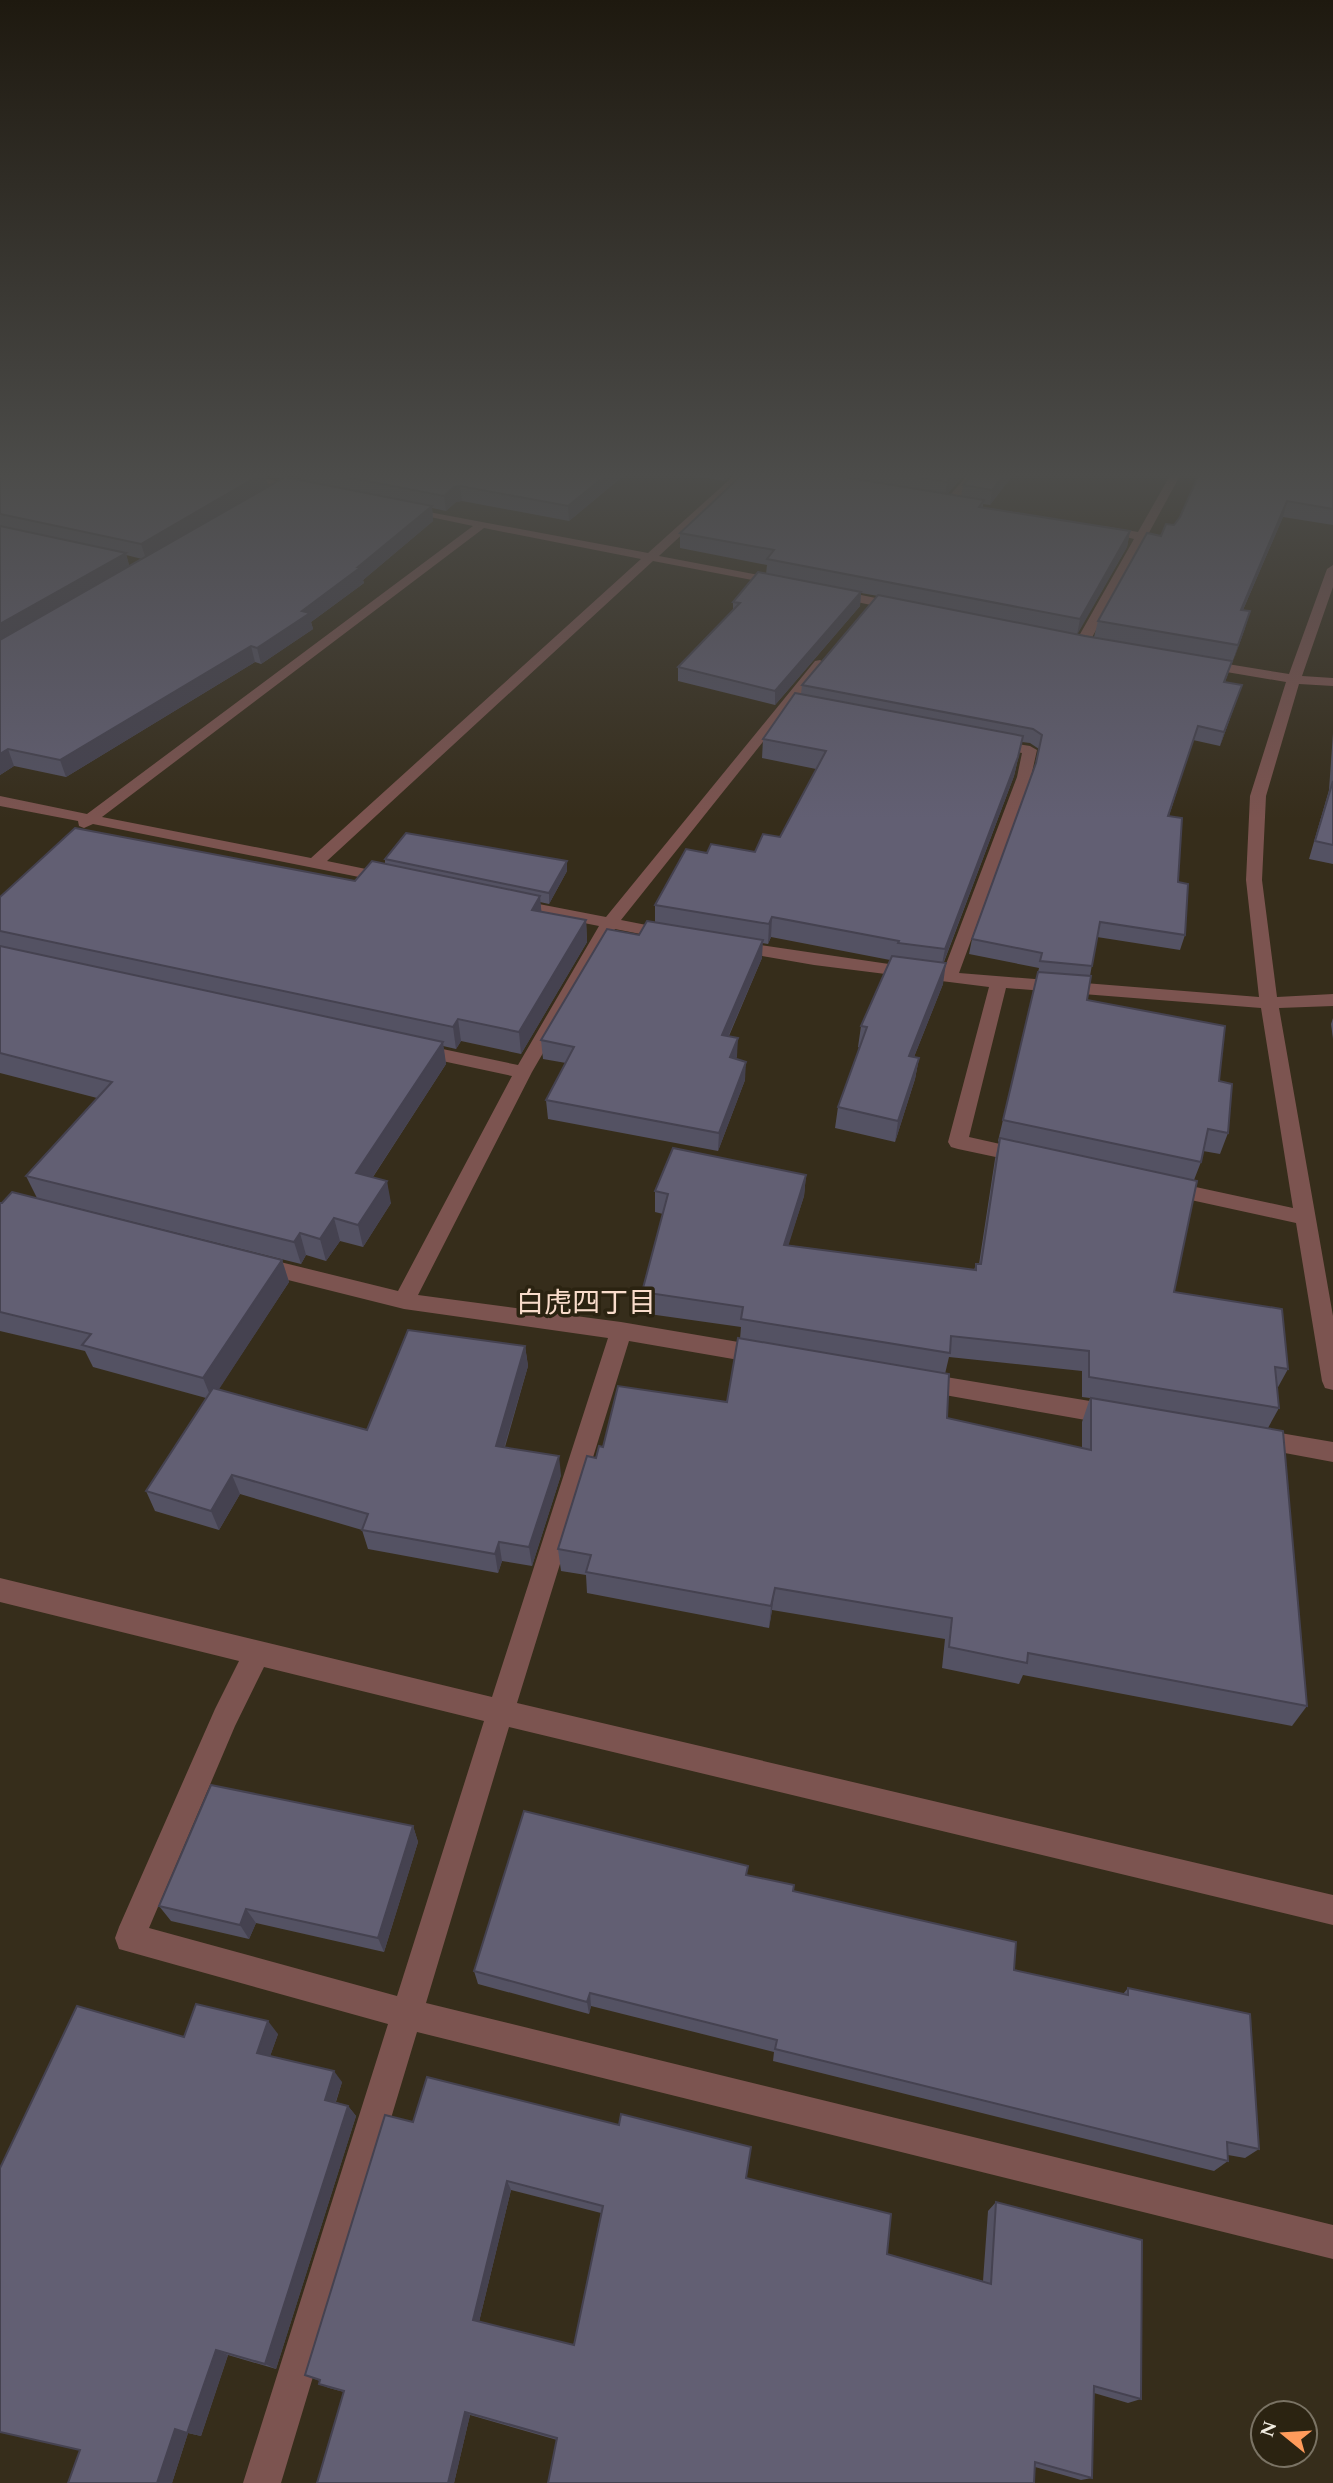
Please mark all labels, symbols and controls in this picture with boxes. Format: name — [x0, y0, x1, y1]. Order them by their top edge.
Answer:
district label: 白虎四丁目 — [516, 1282, 656, 1325]
north arrow — [1249, 2399, 1319, 2469]
text: N — [1253, 2417, 1285, 2441]

